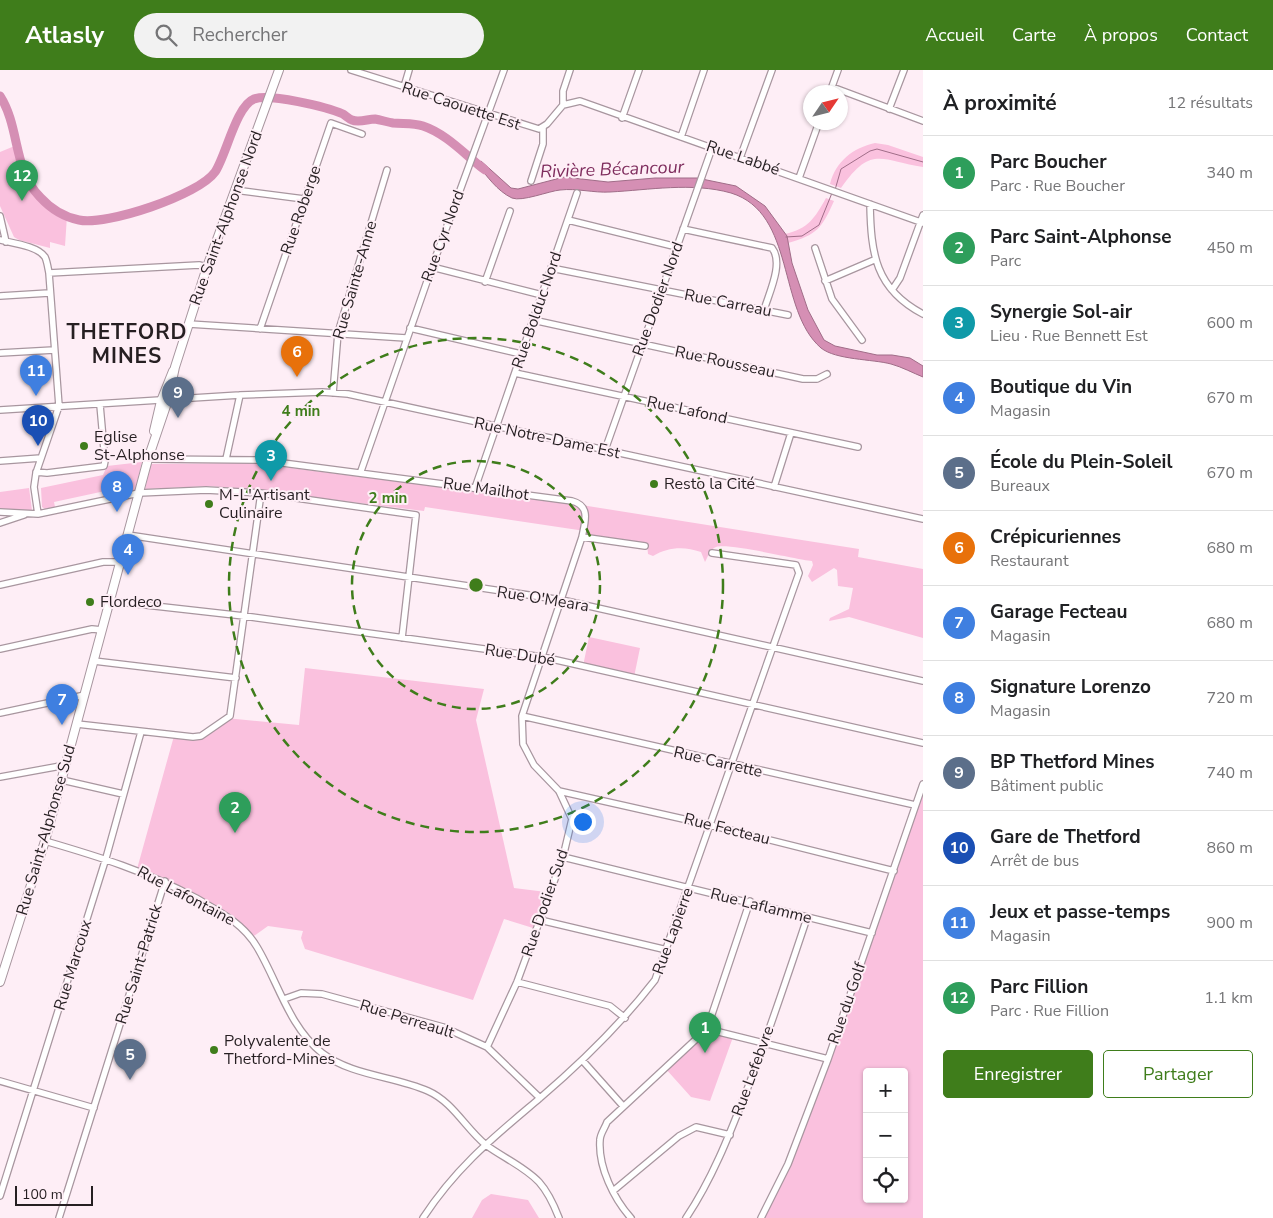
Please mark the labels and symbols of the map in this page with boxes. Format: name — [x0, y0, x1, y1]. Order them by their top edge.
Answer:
street label: Rue Caouette Est — [399, 76, 524, 136]
north arrow — [803, 85, 848, 130]
street label: Rue Saint-Alphonse Nord — [184, 128, 268, 308]
street label: Rue Labbé — [703, 135, 783, 181]
water label: Rivière Bécancour — [540, 154, 685, 184]
pin: 12 — [6, 160, 38, 201]
street label: Rue Roberge — [275, 162, 327, 258]
street label: Rue Cyr Nord — [416, 187, 470, 285]
street label: Rue Sainte-Anne — [328, 218, 382, 342]
street label: Rue Dodier Nord — [627, 239, 689, 359]
street label: Rue Bolduc Nord — [507, 249, 567, 371]
street label: Rue Carreau — [682, 284, 774, 322]
district label: THETFORD MINES — [66, 318, 188, 370]
pin: 6 — [281, 336, 313, 377]
street label: Rue Rousseau — [673, 341, 777, 383]
pin: 11 — [20, 355, 52, 396]
pin: 9 — [162, 377, 194, 418]
street label: Rue Lafond — [645, 391, 729, 429]
text: 4 min — [282, 401, 320, 421]
pin: 10 — [22, 405, 54, 446]
street label: Rue Notre-Dame Est — [472, 412, 622, 464]
place label: Eglise St-Alphonse — [94, 426, 185, 466]
marker: Eglise St-Alphonse — [78, 440, 90, 452]
pin: 3 — [255, 440, 287, 481]
pin: 8 — [101, 471, 133, 512]
street label: Rue Mailhot — [442, 472, 531, 506]
place label: Resto la Cité — [664, 473, 755, 495]
marker: Resto la Cité — [648, 478, 660, 490]
place label: M-L'Artisant Culinaire — [219, 484, 310, 524]
text: 2 min — [369, 488, 407, 508]
marker: M-L'Artisant Culinaire — [203, 498, 215, 510]
pin: 4 — [112, 534, 144, 575]
centre of rings — [467, 576, 485, 594]
street label: Rue O'Meara — [495, 581, 591, 617]
place label: Flordeco — [100, 591, 162, 613]
marker: Flordeco — [84, 596, 96, 608]
street label: Rue Dubé — [483, 639, 557, 671]
pin: 7 — [46, 684, 78, 725]
street label: Rue Carrette — [671, 741, 765, 783]
street label: Rue Saint-Alphonse Sud — [11, 742, 81, 918]
pin: 2 — [219, 792, 251, 833]
street label: Rue Fecteau — [682, 808, 772, 850]
your location — [570, 809, 596, 835]
street label: Rue Dodier Sud — [516, 846, 574, 960]
street label: Rue Lafontaine — [133, 861, 239, 931]
street label: Rue Laflamme — [708, 883, 814, 929]
street label: Rue Lapierre — [647, 885, 699, 977]
street label: Rue Saint-Patrick — [110, 900, 168, 1027]
street label: Rue Marcoux — [49, 916, 97, 1013]
street label: Rue du Golf — [823, 959, 871, 1047]
street label: Rue Perreault — [357, 994, 458, 1044]
pin: 1 — [689, 1012, 721, 1053]
street label: Rue Lefebvre — [726, 1023, 780, 1119]
place label: Polyvalente de Thetford-Mines — [224, 1030, 335, 1070]
pin: 5 — [114, 1039, 146, 1080]
marker: Polyvalente de Thetford-Mines — [208, 1044, 220, 1056]
scale bar — [15, 1183, 92, 1206]

